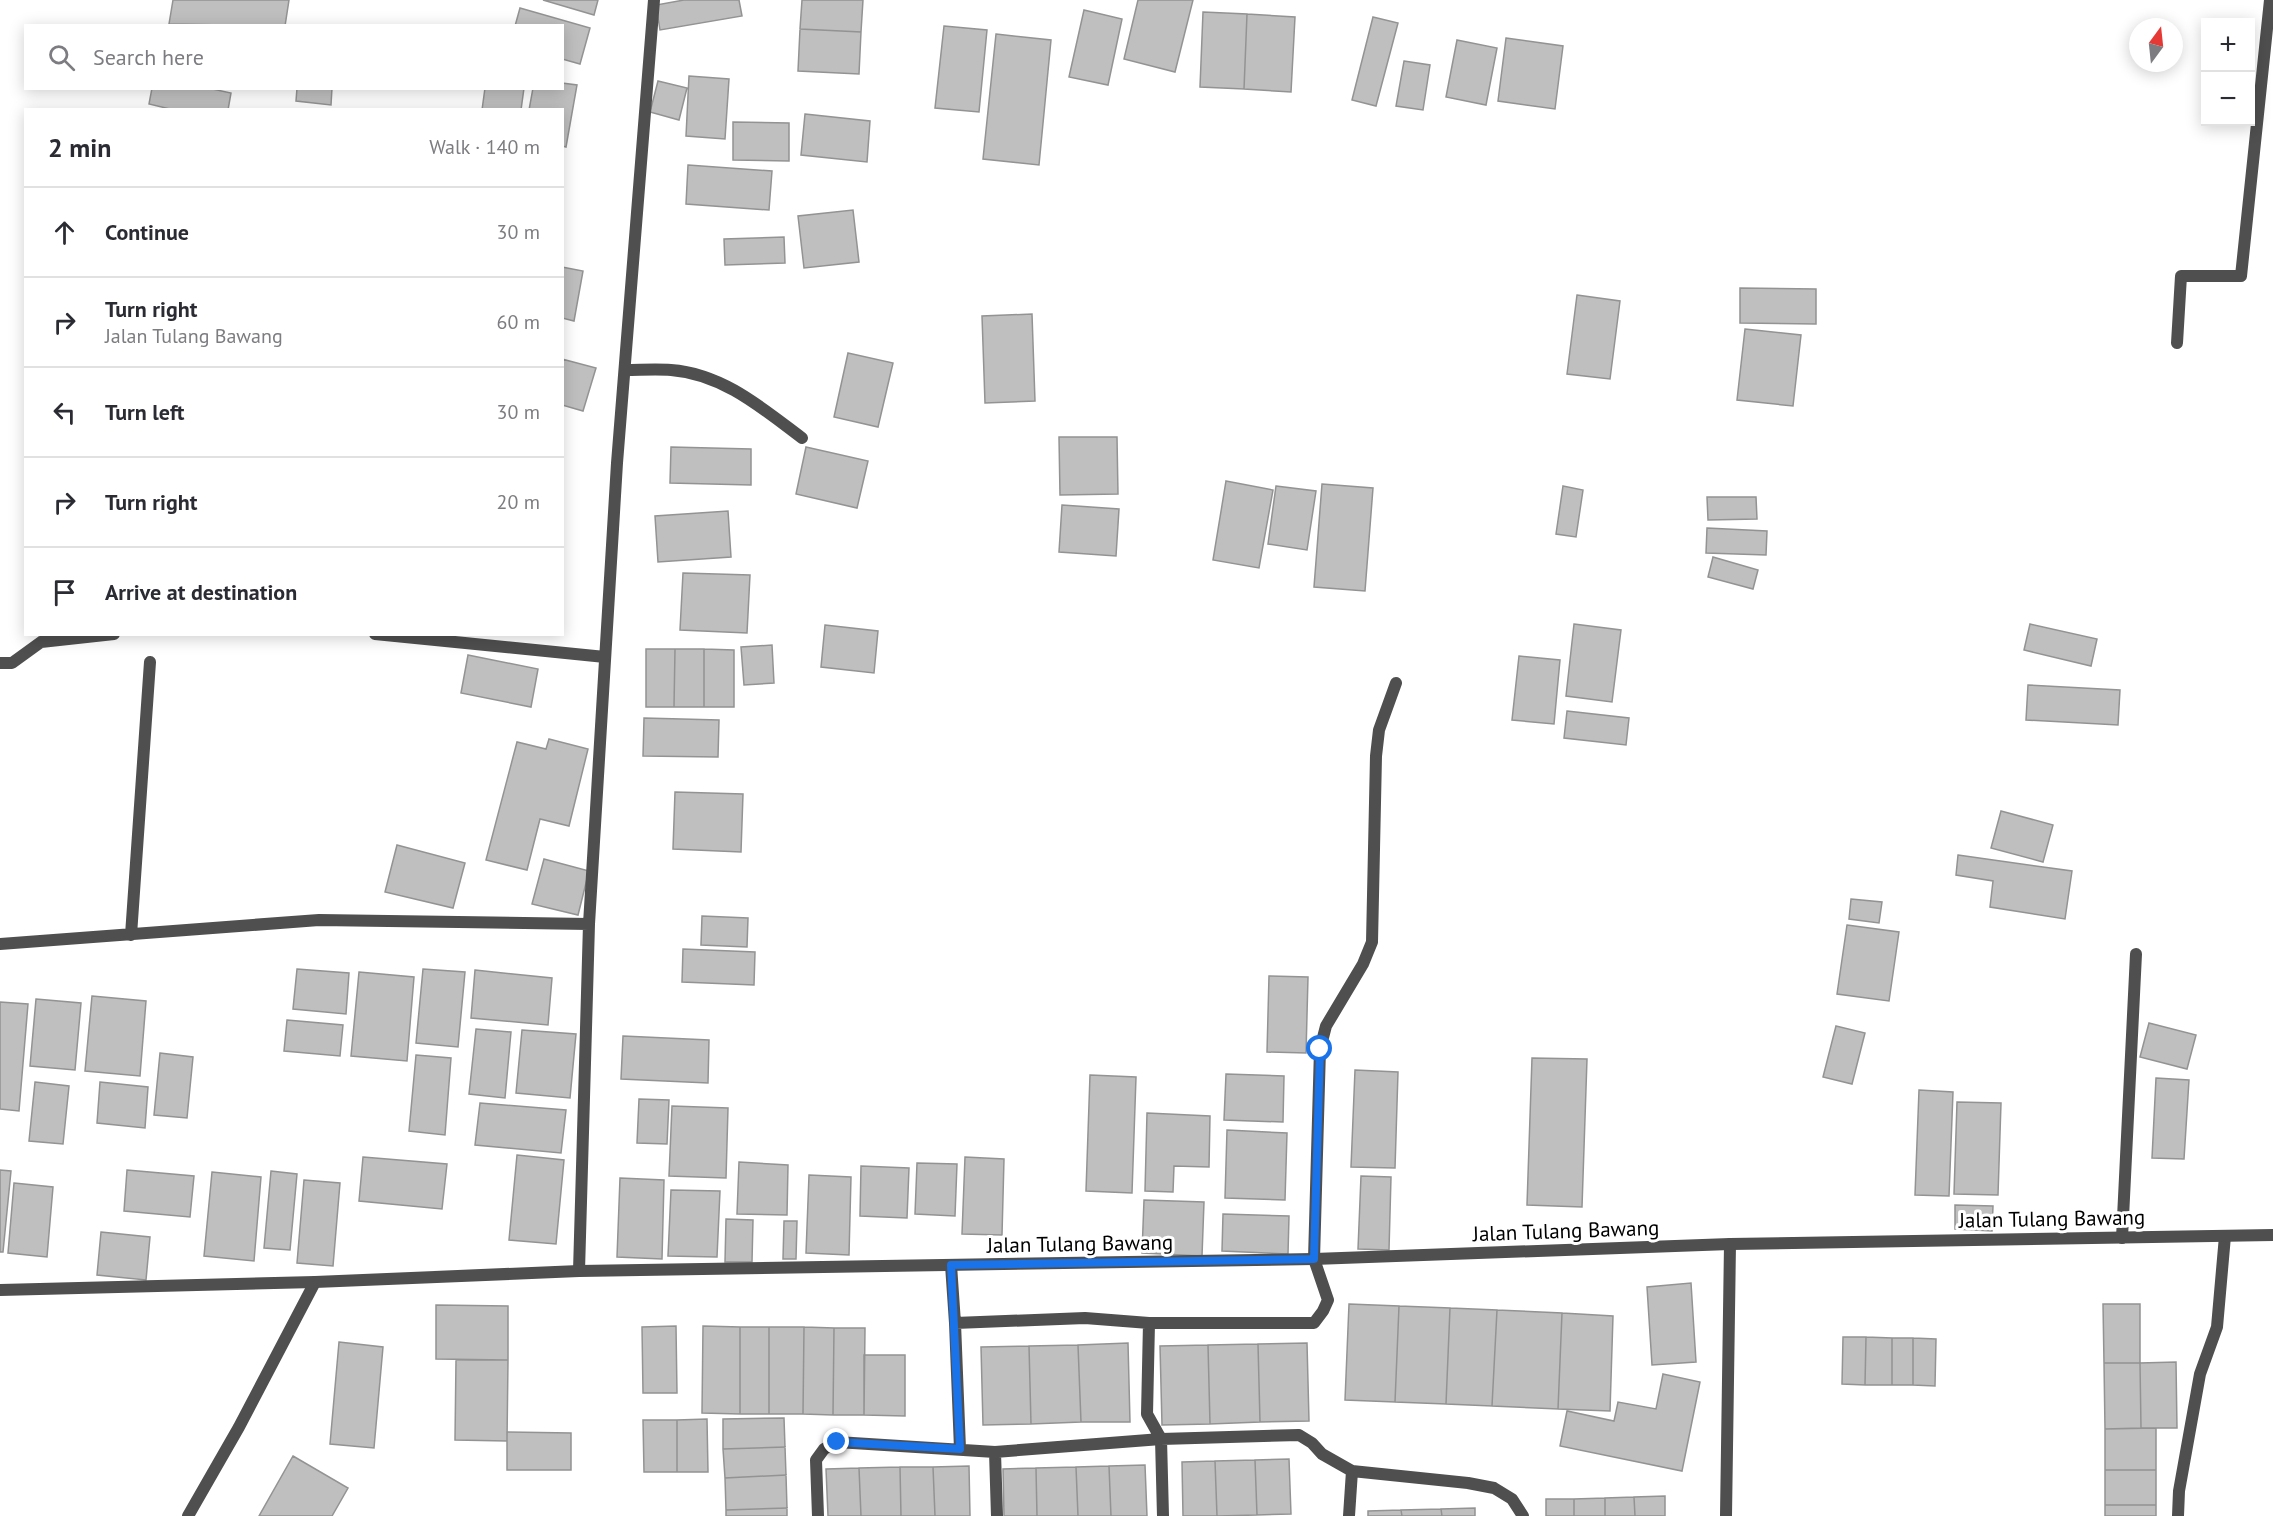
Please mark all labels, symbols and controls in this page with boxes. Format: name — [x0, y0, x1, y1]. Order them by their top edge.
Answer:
north arrow — [2129, 18, 2183, 72]
map controls — [2201, 18, 2255, 126]
button: + — [2201, 18, 2255, 72]
search box — [24, 24, 564, 90]
icon: search — [45, 41, 78, 74]
text: Search here — [93, 43, 204, 71]
button: − — [2201, 72, 2255, 126]
text: 2 min — [48, 131, 111, 164]
text: Walk · 140 m — [429, 134, 540, 160]
icon: ahead — [48, 216, 81, 249]
text: Continue — [105, 218, 189, 246]
text: 30 m — [497, 219, 540, 245]
text: Turn right — [105, 295, 197, 323]
icon: right — [48, 306, 81, 339]
text: 60 m — [497, 309, 540, 335]
text: Jalan Tulang Bawang — [105, 323, 283, 349]
icon: left — [48, 396, 81, 429]
text: Turn left — [105, 398, 185, 426]
text: 30 m — [497, 399, 540, 425]
icon: right — [48, 486, 81, 519]
text: Turn right — [105, 488, 197, 516]
text: 20 m — [497, 489, 540, 515]
icon: arrive — [48, 576, 81, 609]
text: Arrive at destination — [105, 578, 297, 606]
route start — [1306, 1035, 1332, 1061]
street label: Jalan Tulang Bawang — [1958, 1203, 2145, 1234]
street label: Jalan Tulang Bawang — [1471, 1214, 1660, 1247]
street label: Jalan Tulang Bawang — [986, 1228, 1173, 1259]
route end — [823, 1428, 849, 1454]

